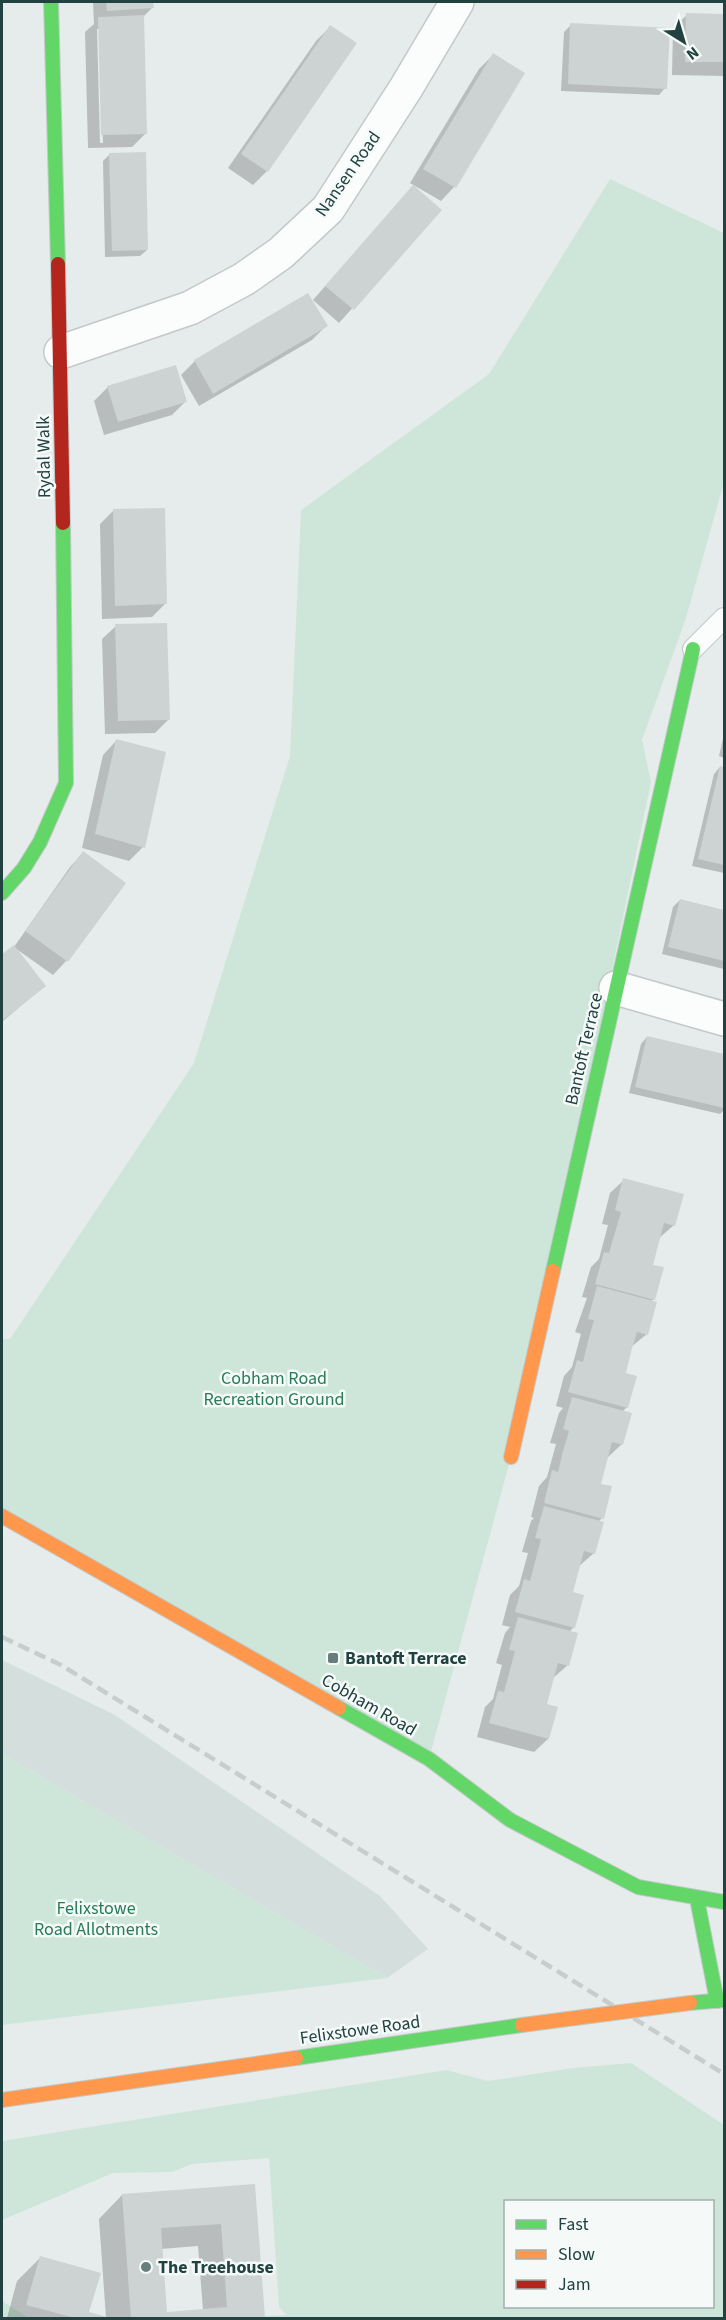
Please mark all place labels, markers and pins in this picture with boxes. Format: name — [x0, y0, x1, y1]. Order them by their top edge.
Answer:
place label: Bantoft Terrace — [345, 1646, 467, 1671]
marker: Bantoft Terrace — [326, 1651, 340, 1665]
place label: The Treehouse — [158, 2255, 274, 2280]
marker: The Treehouse — [139, 2260, 153, 2274]

